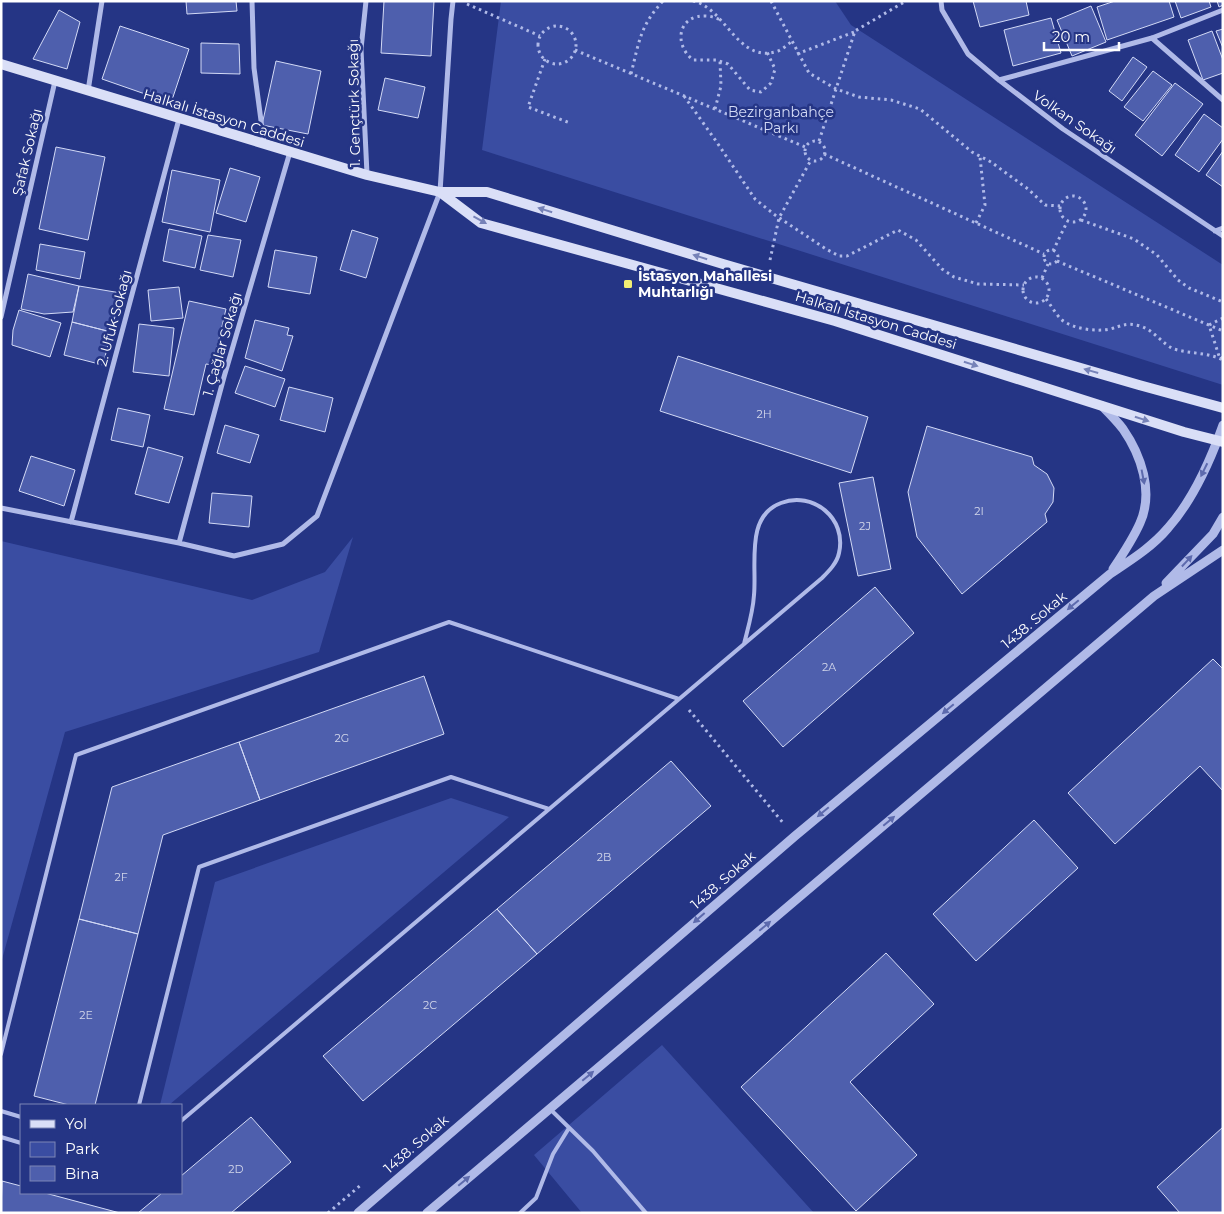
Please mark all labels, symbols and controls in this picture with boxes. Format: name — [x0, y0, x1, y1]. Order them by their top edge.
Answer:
scale bar — [1044, 20, 1119, 52]
text: 20 m — [1052, 27, 1090, 46]
street label: 1. Gençtürk Sokağı — [344, 39, 364, 167]
street label: Halkalı İstasyon Caddesi — [141, 85, 307, 151]
street label: Volkan Sokağı — [1030, 86, 1120, 158]
park label: Bezirganbahçe Parkı — [728, 103, 834, 137]
street label: Şafak Sokağı — [8, 107, 46, 197]
one-way arrow — [537, 205, 552, 213]
one-way arrow — [472, 216, 487, 224]
one-way arrow — [693, 253, 708, 261]
place label: İstasyon Mahallesi Muhtarlığı — [638, 267, 772, 301]
street label: 2. Ufuk Sokağı — [92, 268, 136, 368]
marker: İstasyon Mahallesi Muhtarlığı — [622, 278, 634, 290]
street label: Halkalı İstasyon Caddesi — [793, 287, 959, 353]
street label: 1. Çağlar Sokağı — [198, 290, 246, 398]
one-way arrow — [964, 360, 979, 368]
one-way arrow — [1084, 367, 1099, 375]
house number: 2H — [756, 407, 772, 421]
one-way arrow — [1135, 415, 1150, 423]
one-way arrow — [1199, 463, 1207, 477]
one-way arrow — [1140, 469, 1148, 485]
house number: 2I — [974, 504, 984, 518]
house number: 2J — [859, 519, 871, 533]
one-way arrow — [1181, 555, 1193, 567]
street label: 1438. Sokak — [998, 587, 1071, 653]
one-way arrow — [1067, 600, 1080, 611]
house number: 2A — [822, 660, 836, 674]
one-way arrow — [942, 703, 954, 714]
house number: 2G — [335, 731, 349, 745]
one-way arrow — [816, 807, 829, 818]
one-way arrow — [882, 815, 895, 826]
street label: 1438. Sokak — [687, 847, 760, 913]
house number: 2B — [597, 850, 611, 864]
house number: 2F — [114, 870, 128, 884]
one-way arrow — [694, 912, 706, 924]
one-way arrow — [759, 920, 771, 932]
house number: 2C — [423, 998, 437, 1012]
house number: 2E — [79, 1008, 93, 1022]
one-way arrow — [581, 1071, 594, 1082]
legend — [20, 1104, 182, 1194]
street label: 1438. Sokak — [380, 1111, 453, 1177]
text: Yol — [65, 1114, 87, 1133]
text: Park — [65, 1139, 99, 1158]
house number: 2D — [228, 1162, 244, 1176]
text: Bina — [65, 1164, 99, 1183]
one-way arrow — [457, 1176, 470, 1187]

